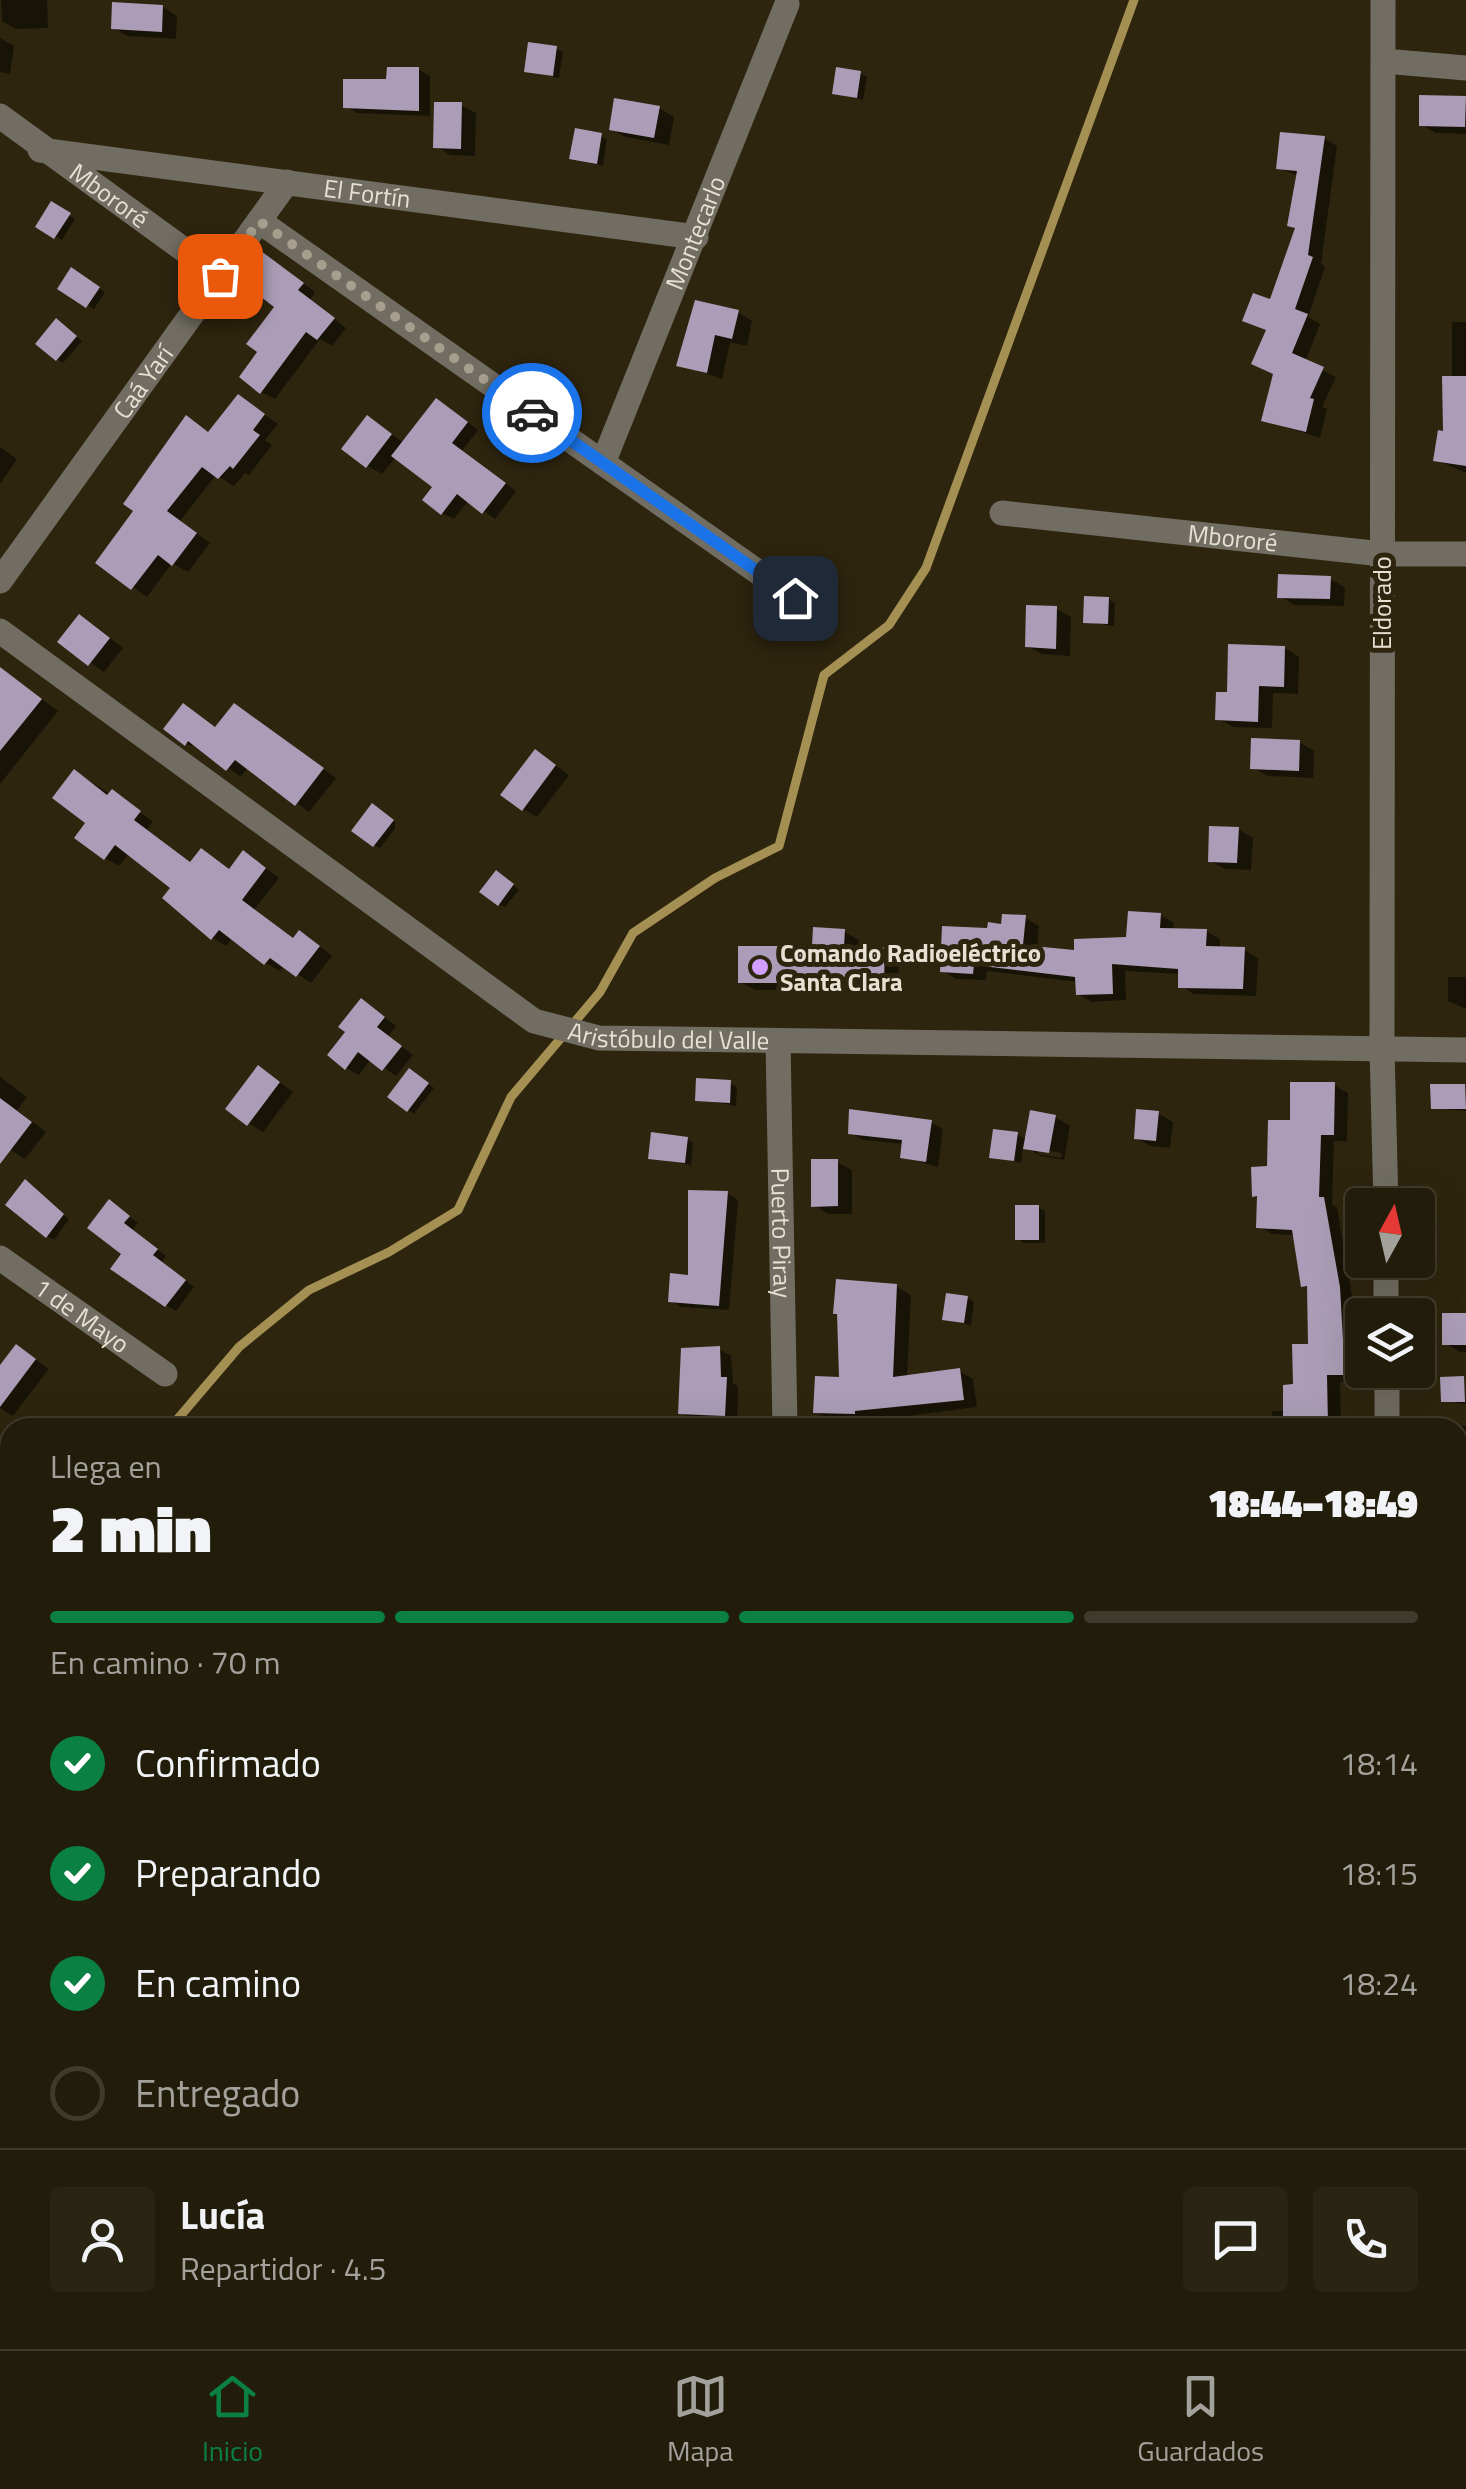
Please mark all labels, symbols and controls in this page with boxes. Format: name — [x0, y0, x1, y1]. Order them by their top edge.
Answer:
street label: Mbororé — [62, 154, 157, 237]
street label: El Fortín — [321, 169, 413, 218]
street label: Montecarlo — [655, 170, 735, 296]
pin — [178, 234, 263, 319]
icon: bag — [193, 249, 248, 304]
street label: Caá Yarí — [103, 336, 184, 427]
courier — [482, 363, 582, 463]
icon: car — [505, 386, 560, 441]
street label: Mbororé — [1186, 514, 1279, 562]
pin — [753, 556, 838, 641]
street label: Eldorado — [1363, 556, 1401, 650]
icon: home — [768, 571, 823, 626]
place label: Comando Radioeléctrico Santa Clara — [780, 934, 1041, 1001]
marker: Comando Radioeléctrico Santa Clara — [749, 956, 771, 978]
street label: Aristóbulo del Valle — [564, 1012, 770, 1059]
street label: Puerto Piray — [761, 1167, 802, 1298]
north arrow — [1345, 1188, 1435, 1278]
map controls — [1345, 1188, 1435, 1388]
street label: 1 de Mayo — [26, 1269, 137, 1363]
button: layers — [1345, 1298, 1435, 1388]
text: Llega en — [50, 1442, 162, 1490]
text: 18:44–18:49 — [1208, 1474, 1418, 1532]
text: 2 min — [50, 1478, 211, 1577]
text: En camino · 70 m — [50, 1638, 280, 1686]
text: Confirmado — [135, 1734, 321, 1792]
icon: check — [50, 1736, 105, 1791]
text: 18:14 — [1339, 1739, 1418, 1787]
text: Preparando — [135, 1844, 321, 1902]
icon: check — [50, 1846, 105, 1901]
text: 18:15 — [1339, 1849, 1418, 1897]
text: En camino — [135, 1954, 301, 2012]
icon: check — [50, 1956, 105, 2011]
text: 18:24 — [1339, 1959, 1418, 2007]
text: Entregado — [135, 2064, 300, 2122]
text: Lucía — [180, 2186, 265, 2244]
button: person — [50, 2187, 155, 2292]
button: chat — [1183, 2187, 1288, 2292]
button: phone — [1313, 2187, 1418, 2292]
text: Repartidor · 4.5 — [180, 2244, 386, 2292]
tab: Inicio — [202, 2369, 263, 2472]
tab: Mapa — [667, 2369, 733, 2472]
tab: Guardados — [1137, 2369, 1264, 2472]

